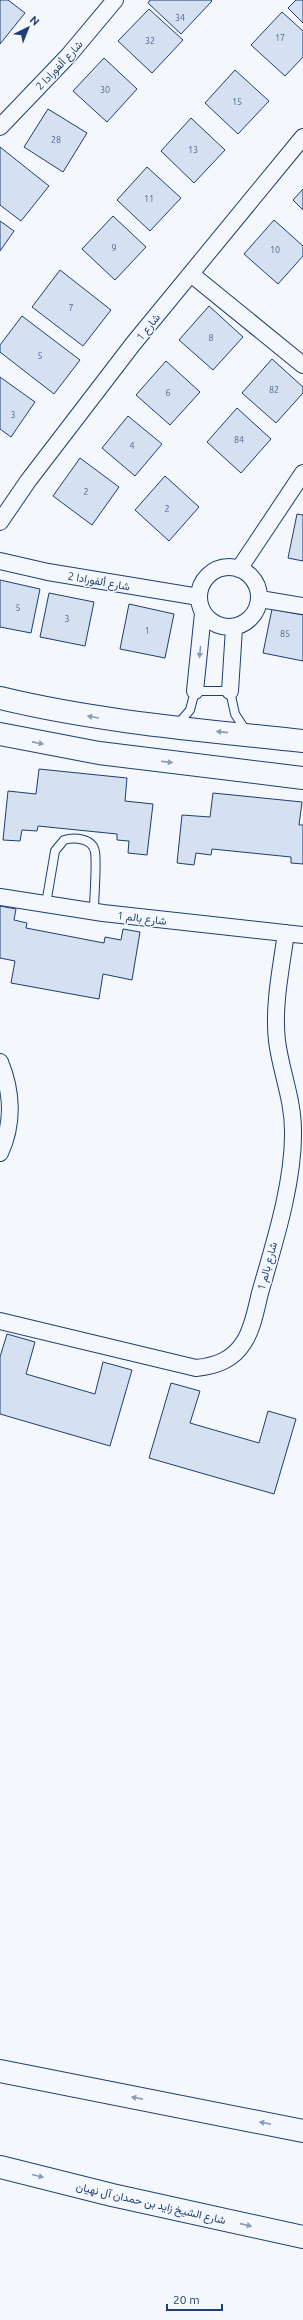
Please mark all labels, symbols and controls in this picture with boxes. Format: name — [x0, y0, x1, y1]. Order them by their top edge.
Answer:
north arrow — [8, 8, 48, 48]
text: N — [28, 13, 42, 28]
house number: 34 — [175, 13, 185, 23]
house number: 17 — [275, 33, 285, 43]
house number: 32 — [145, 36, 155, 46]
street label: شارع ألفورادا 2 — [33, 38, 86, 93]
house number: 30 — [100, 85, 110, 95]
house number: 15 — [232, 97, 242, 107]
house number: 28 — [51, 135, 61, 145]
house number: 13 — [188, 145, 198, 155]
house number: 11 — [144, 194, 154, 204]
house number: 9 — [111, 243, 117, 253]
house number: 10 — [270, 245, 280, 255]
house number: 7 — [68, 303, 74, 313]
street label: شارع 1 — [134, 311, 164, 344]
house number: 8 — [208, 333, 214, 343]
house number: 5 — [37, 351, 43, 361]
house number: 82 — [269, 385, 279, 395]
house number: 6 — [165, 388, 171, 398]
house number: 3 — [10, 410, 16, 420]
house number: 84 — [234, 435, 244, 445]
house number: 4 — [129, 441, 135, 451]
house number: 2 — [83, 487, 89, 497]
house number: 2 — [164, 504, 170, 514]
street label: شارع ألفورادا 2 — [67, 570, 131, 594]
house number: 5 — [15, 603, 21, 613]
house number: 3 — [64, 614, 70, 624]
house number: 1 — [144, 626, 150, 636]
house number: 85 — [280, 629, 290, 639]
one-way arrow — [197, 646, 204, 658]
one-way arrow — [87, 714, 99, 720]
one-way arrow — [216, 729, 229, 735]
one-way arrow — [32, 740, 44, 746]
one-way arrow — [161, 759, 173, 765]
street label: شارع بالم 1 — [116, 909, 168, 929]
street label: شارع بالم 1 — [255, 1240, 281, 1292]
one-way arrow — [131, 2095, 143, 2101]
one-way arrow — [259, 2120, 271, 2126]
one-way arrow — [32, 2174, 44, 2180]
street label: شارع الشيخ زايد بن حمدان آل نهيان — [75, 2180, 227, 2228]
one-way arrow — [239, 2222, 252, 2228]
scale bar — [167, 2286, 222, 2312]
text: 20 m — [173, 2293, 200, 2306]

